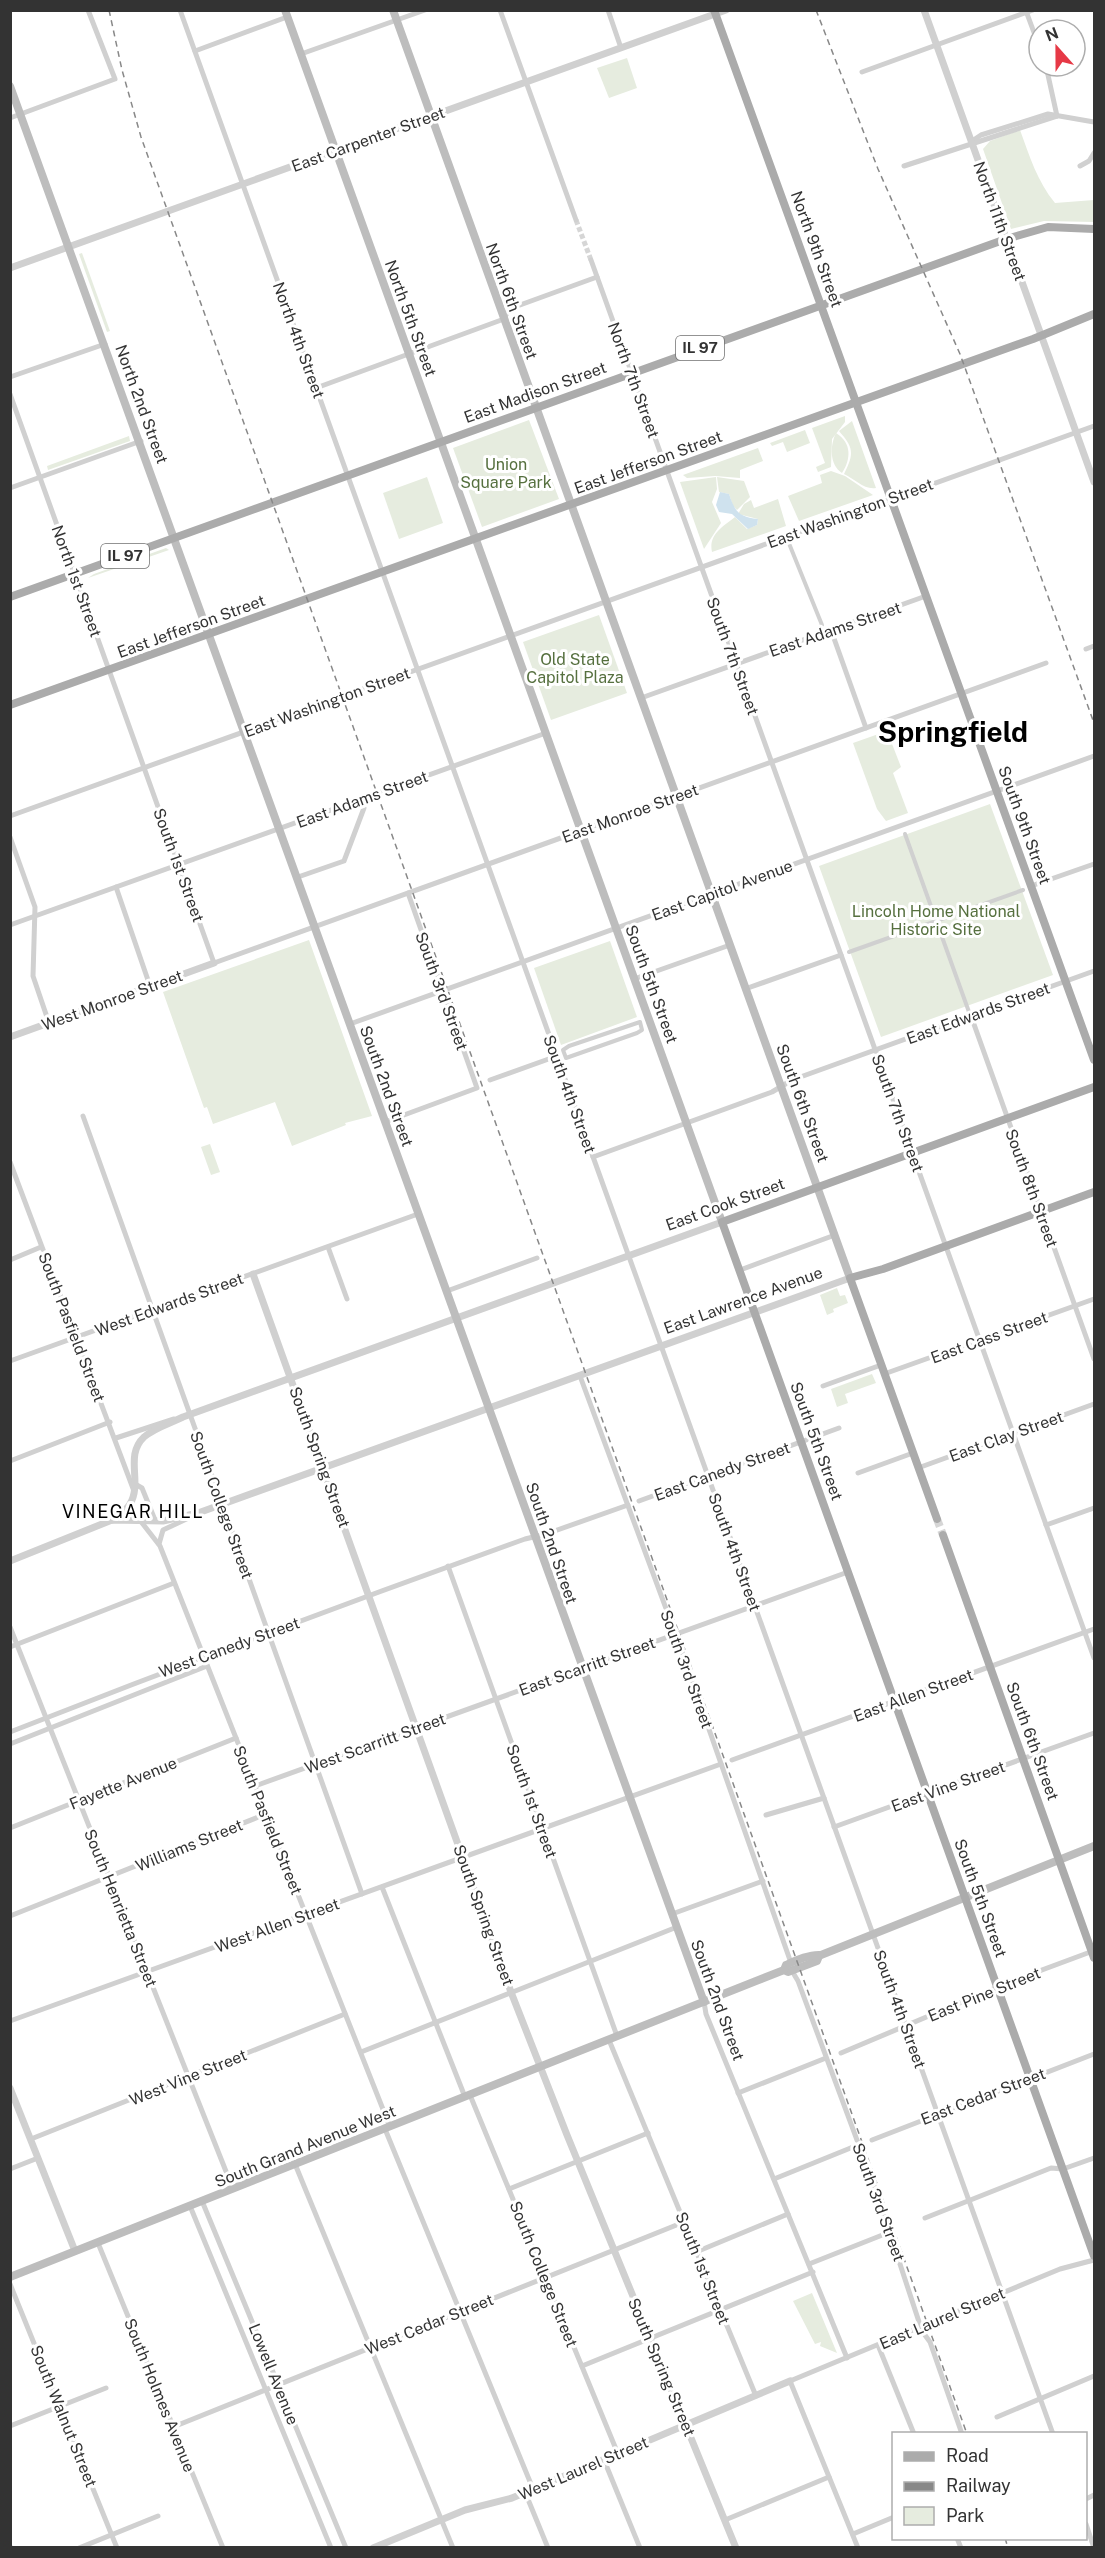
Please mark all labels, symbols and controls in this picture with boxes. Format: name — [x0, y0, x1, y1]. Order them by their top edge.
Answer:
north arrow — [1027, 18, 1087, 78]
text: N — [1043, 23, 1061, 46]
street label: East Carpenter Street — [289, 103, 448, 176]
street label: North 11th Street — [969, 159, 1030, 283]
street label: North 9th Street — [787, 188, 846, 310]
street label: North 6th Street — [482, 240, 541, 362]
street label: North 5th Street — [381, 257, 440, 379]
street label: North 4th Street — [269, 279, 328, 401]
street label: North 7th Street — [604, 320, 663, 441]
road number: IL 97 — [676, 336, 724, 360]
street label: North 2nd Street — [111, 342, 172, 466]
street label: East Madison Street — [461, 358, 609, 427]
street label: East Jefferson Street — [572, 427, 725, 498]
park label: Union Square Park — [460, 455, 552, 492]
street label: East Washington Street — [765, 475, 936, 552]
street label: North 1st Street — [47, 523, 106, 640]
road number: IL 97 — [101, 544, 149, 568]
street label: East Jefferson Street — [115, 591, 268, 662]
street label: South 7th Street — [702, 595, 763, 718]
street label: East Adams Street — [767, 598, 904, 661]
park label: Old State Capitol Plaza — [526, 650, 624, 687]
street label: East Washington Street — [242, 664, 413, 741]
district label: Springfield — [878, 715, 1028, 748]
street label: South 9th Street — [994, 763, 1055, 887]
street label: East Adams Street — [294, 767, 431, 832]
street label: East Monroe Street — [559, 780, 701, 847]
street label: South 1st Street — [149, 806, 208, 925]
street label: East Capitol Avenue — [649, 856, 795, 925]
park label: Lincoln Home National Historic Site — [852, 902, 1020, 939]
street label: South 5th Street — [621, 922, 682, 1046]
street label: South 3rd Street — [411, 929, 472, 1053]
street label: West Monroe Street — [39, 966, 185, 1035]
street label: East Edwards Street — [904, 979, 1053, 1048]
street label: South 2nd Street — [356, 1023, 417, 1149]
street label: South 4th Street — [539, 1032, 600, 1156]
street label: South 6th Street — [772, 1041, 833, 1165]
street label: South 7th Street — [867, 1052, 928, 1175]
street label: South 8th Street — [1001, 1126, 1062, 1250]
street label: East Cook Street — [663, 1174, 787, 1235]
street label: South Pasfield Street — [34, 1250, 109, 1405]
street label: East Lawrence Avenue — [661, 1263, 825, 1338]
street label: West Edwards Street — [92, 1269, 246, 1340]
street label: East Cass Street — [928, 1308, 1050, 1367]
street label: South 5th Street — [786, 1379, 847, 1503]
street label: South Spring Street — [285, 1384, 354, 1530]
street label: East Clay Street — [946, 1407, 1066, 1466]
street label: South College Street — [186, 1429, 257, 1582]
street label: East Canedy Street — [652, 1438, 793, 1505]
street label: South 2nd Street — [522, 1480, 581, 1606]
street label: South 4th Street — [704, 1490, 765, 1614]
district label: VINEGAR HILL — [62, 1501, 204, 1522]
street label: South 3rd Street — [656, 1607, 717, 1731]
street label: West Canedy Street — [156, 1613, 302, 1682]
street label: East Scarritt Street — [516, 1633, 658, 1700]
street label: East Allen Street — [851, 1665, 976, 1726]
street label: South 6th Street — [1002, 1679, 1063, 1803]
street label: West Scarritt Street — [302, 1709, 448, 1778]
street label: South 1st Street — [502, 1742, 561, 1861]
street label: South Pasfield Street — [229, 1743, 306, 1897]
street label: Fayette Avenue — [67, 1753, 180, 1814]
street label: East Vine Street — [889, 1757, 1008, 1816]
street label: Williams Street — [133, 1815, 246, 1876]
street label: South Henrietta Street — [80, 1826, 161, 1990]
street label: South 5th Street — [950, 1836, 1011, 1960]
street label: South Spring Street — [449, 1842, 518, 1988]
street label: West Allen Street — [212, 1894, 342, 1957]
street label: South 2nd Street — [687, 1937, 748, 2063]
street label: South 4th Street — [869, 1947, 930, 2071]
street label: East Pine Street — [925, 1963, 1043, 2026]
street label: West Vine Street — [127, 2045, 250, 2110]
street label: East Cedar Street — [918, 2064, 1048, 2129]
street label: South Grand Avenue West — [212, 2101, 399, 2192]
street label: South 3rd Street — [848, 2140, 909, 2264]
street label: South College Street — [506, 2198, 582, 2350]
street label: South 1st Street — [671, 2209, 734, 2327]
street label: East Laurel Street — [877, 2283, 1008, 2353]
street label: West Cedar Street — [362, 2290, 496, 2359]
street label: South Spring Street — [624, 2295, 699, 2439]
street label: South Holmes Avenue — [120, 2316, 199, 2475]
street label: Lowell Avenue — [245, 2321, 302, 2428]
street label: South Walnut Street — [26, 2342, 101, 2490]
street label: West Laurel Street — [515, 2432, 651, 2504]
legend — [892, 2432, 1087, 2540]
text: Road — [946, 2445, 989, 2466]
text: Railway — [946, 2475, 1011, 2496]
text: Park — [946, 2505, 984, 2526]

